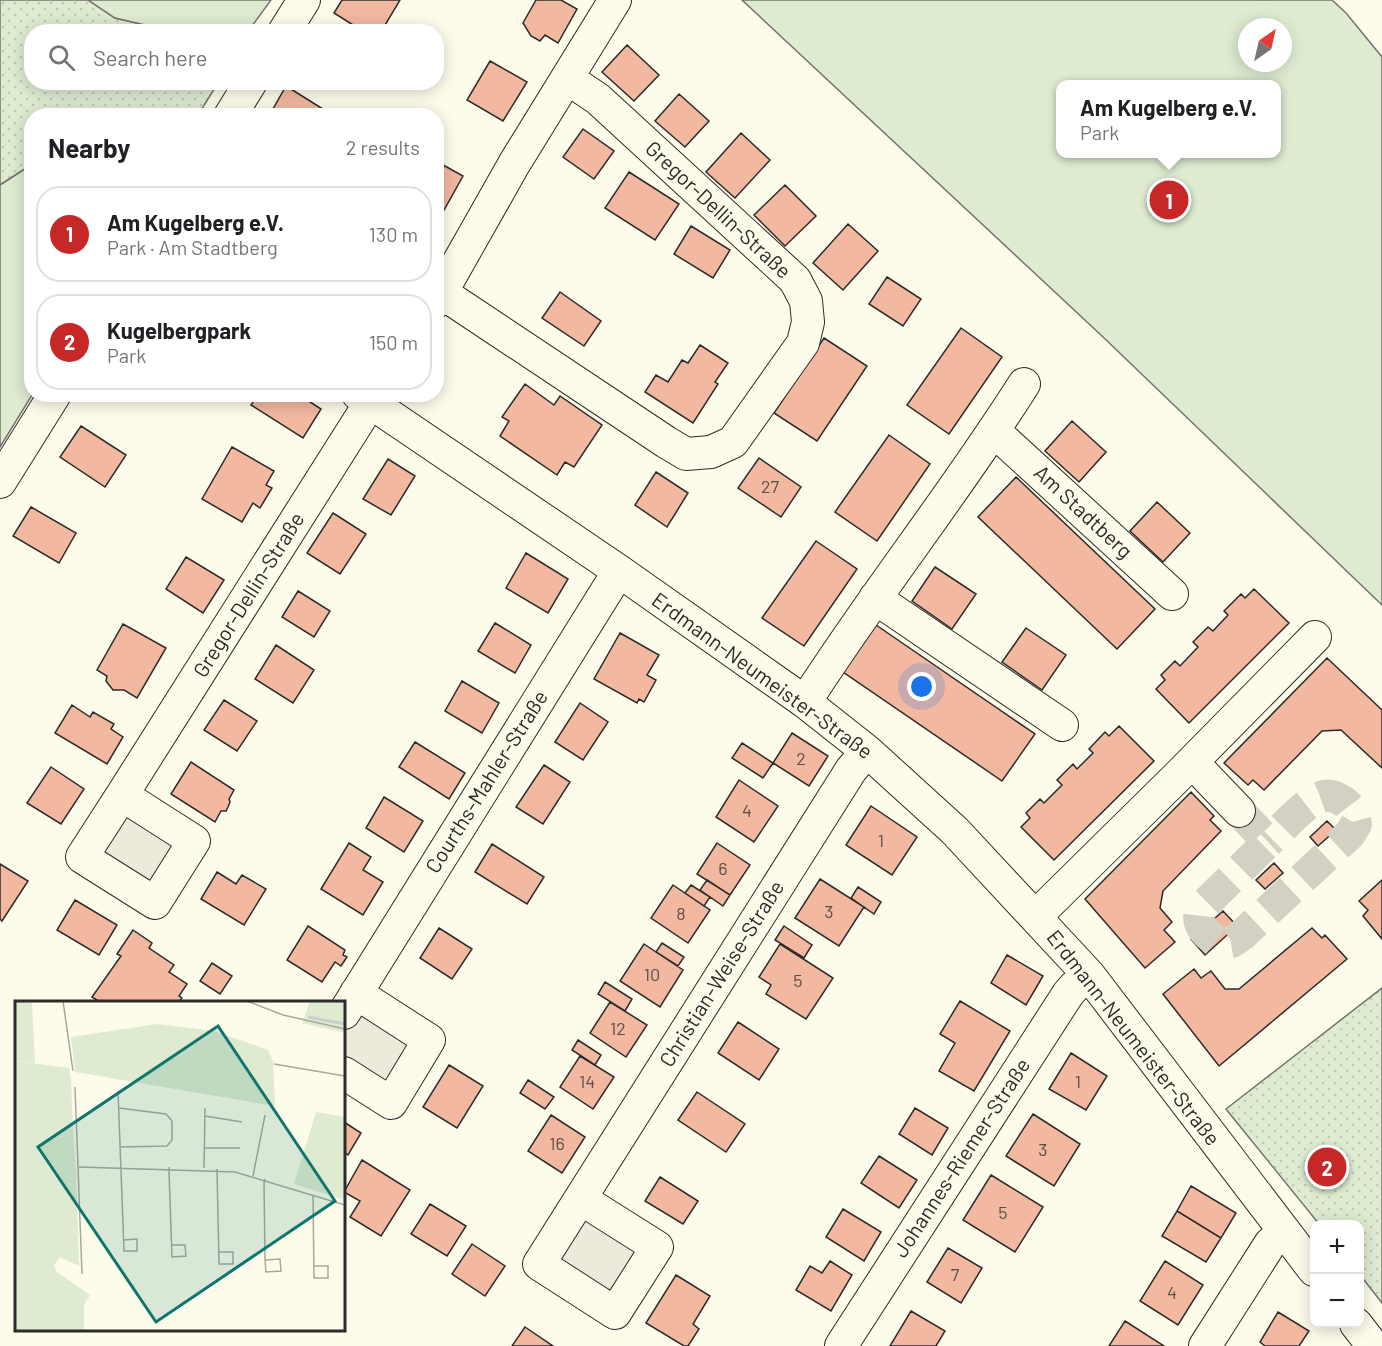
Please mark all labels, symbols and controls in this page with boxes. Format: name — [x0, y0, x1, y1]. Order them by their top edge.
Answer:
north arrow — [1238, 18, 1292, 72]
search box — [24, 24, 444, 90]
icon: search — [45, 41, 78, 74]
text: Search here — [93, 44, 207, 70]
popup — [1056, 80, 1281, 158]
text: Am Kugelberg e.V. — [1080, 94, 1257, 120]
text: Park — [1080, 120, 1119, 144]
text: Nearby — [48, 132, 130, 163]
text: 2 results — [346, 135, 420, 159]
street label: Gregor-Dellin-Straße — [641, 135, 797, 283]
pin: 1 — [1150, 178, 1188, 222]
text: Am Kugelberg e.V. — [107, 209, 284, 235]
text: 1 — [66, 222, 73, 246]
text: 130 m — [369, 222, 418, 246]
text: Park · Am Stadtberg — [107, 235, 278, 259]
text: Kugelbergpark — [107, 317, 251, 343]
text: 2 — [64, 330, 75, 354]
text: 150 m — [369, 330, 418, 354]
text: Park — [107, 343, 146, 367]
street label: Am Stadtberg — [1030, 459, 1138, 563]
house number: 27 — [761, 475, 780, 497]
street label: Gregor-Dellin-Straße — [187, 507, 309, 681]
street label: Erdmann-Neumeister-Straße — [648, 586, 878, 763]
your location — [907, 672, 936, 701]
street label: Courths-Mahler-Straße — [419, 685, 552, 877]
house number: 2 — [796, 747, 806, 769]
house number: 4 — [742, 799, 752, 821]
house number: 1 — [878, 829, 884, 851]
house number: 6 — [718, 857, 728, 879]
street label: Christian-Weise-Straße — [653, 875, 788, 1071]
house number: 3 — [824, 900, 834, 922]
house number: 8 — [676, 902, 686, 924]
street label: Erdmann-Neumeister-Straße — [1042, 924, 1226, 1150]
house number: 10 — [644, 963, 660, 985]
house number: 5 — [793, 969, 803, 991]
inset map — [15, 1001, 345, 1331]
house number: 12 — [610, 1017, 626, 1039]
street label: Johannes-Riemer-Straße — [887, 1053, 1034, 1261]
house number: 14 — [579, 1070, 595, 1092]
house number: 1 — [1075, 1070, 1081, 1092]
house number: 16 — [549, 1132, 565, 1154]
house number: 3 — [1038, 1138, 1048, 1160]
pin: 2 — [1308, 1144, 1346, 1190]
house number: 5 — [998, 1201, 1008, 1223]
map controls — [1310, 1220, 1364, 1328]
button: + — [1310, 1220, 1364, 1274]
house number: 7 — [951, 1263, 960, 1285]
button: − — [1310, 1274, 1364, 1328]
house number: 4 — [1167, 1281, 1177, 1303]

